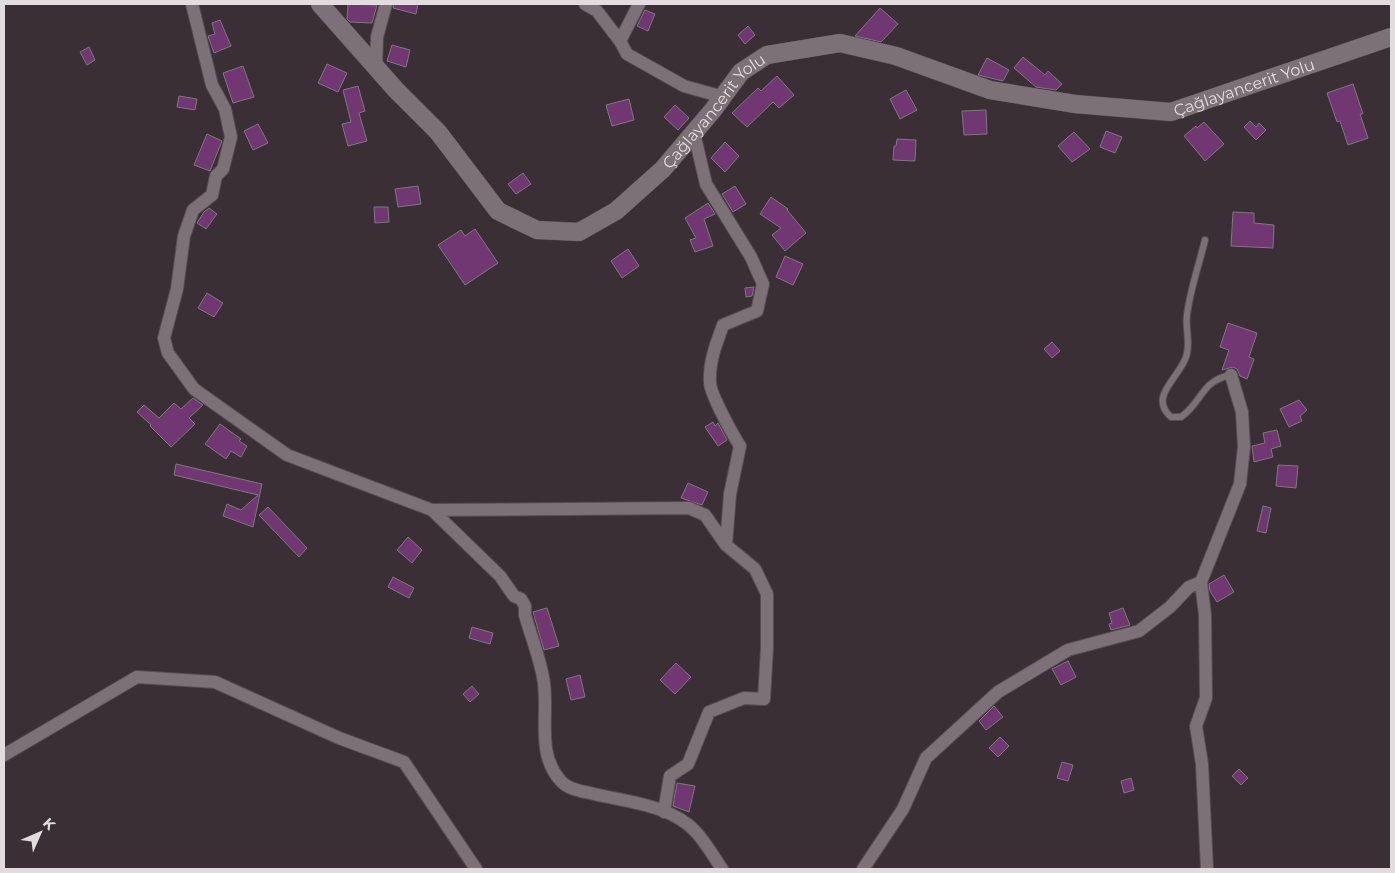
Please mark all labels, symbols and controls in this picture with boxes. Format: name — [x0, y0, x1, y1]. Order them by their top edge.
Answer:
street label: Çağlayancerit Yolu — [658, 49, 769, 172]
street label: Çağlayancerit Yolu — [1171, 54, 1317, 120]
north arrow — [15, 808, 65, 858]
text: K — [39, 814, 60, 834]

